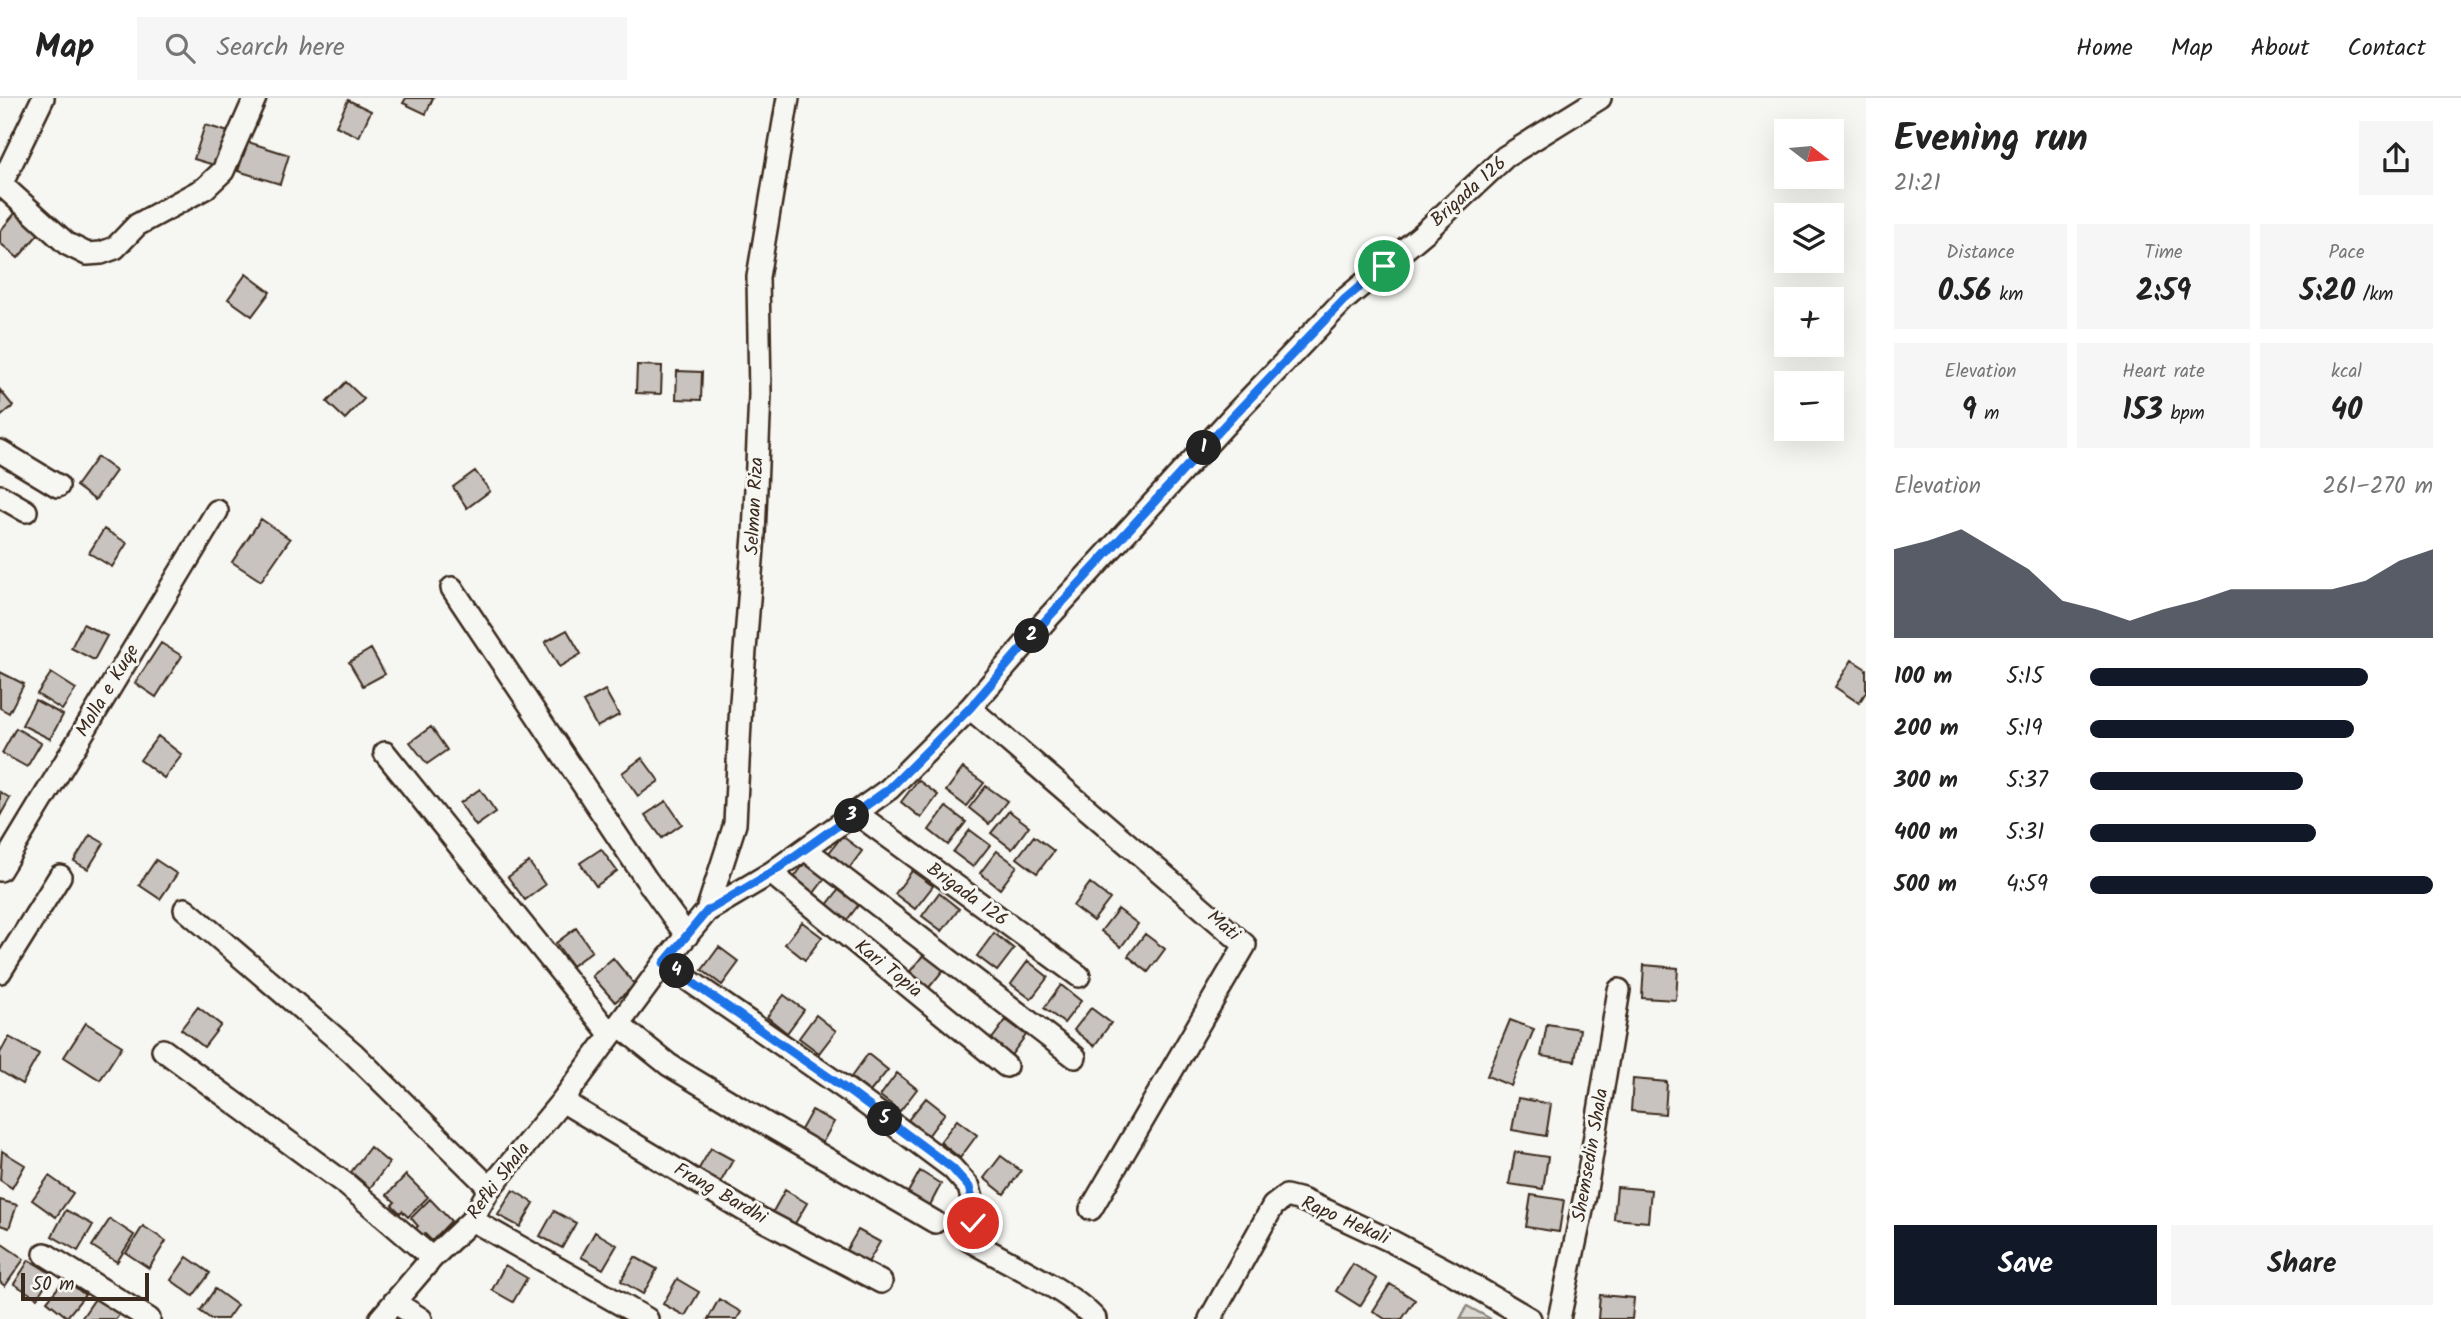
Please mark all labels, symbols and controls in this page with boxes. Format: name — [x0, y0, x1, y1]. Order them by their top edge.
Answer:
search box — [137, 17, 627, 80]
text: Map — [35, 22, 95, 75]
text: Search here — [217, 27, 345, 69]
icon: search — [161, 29, 199, 67]
text: Home — [2076, 29, 2133, 68]
text: Map — [2171, 29, 2213, 68]
text: About — [2251, 29, 2309, 68]
text: Contact — [2347, 29, 2426, 68]
text: Evening run — [1894, 110, 2088, 170]
north arrow — [1774, 119, 1844, 189]
map controls — [1774, 119, 1844, 441]
button: share — [2359, 121, 2433, 195]
street label: Brigada 126 — [1424, 149, 1514, 235]
text: 21:21 — [1894, 166, 1941, 202]
button: layers — [1774, 203, 1844, 273]
pin — [1354, 236, 1414, 296]
text: Distance — [1946, 238, 2015, 268]
text: Time — [2144, 238, 2183, 268]
text: Pace — [2328, 238, 2365, 268]
icon: arrive — [1365, 247, 1403, 285]
text: 0.56 — [1938, 268, 1992, 316]
text: 2:59 — [2136, 268, 2191, 316]
text: 5:20 — [2300, 268, 2355, 316]
text: km — [1992, 280, 2023, 310]
text: /km — [2355, 280, 2393, 310]
button: + — [1774, 287, 1844, 357]
text: Elevation — [1945, 357, 2016, 387]
text: Heart rate — [2122, 357, 2205, 387]
text: kcal — [2331, 357, 2362, 387]
button: − — [1774, 371, 1844, 441]
text: 9 — [1962, 387, 1977, 435]
text: 153 — [2122, 387, 2163, 435]
text: 40 — [2331, 387, 2362, 435]
text: m — [1977, 399, 1999, 429]
text: bpm — [2163, 399, 2205, 429]
pin: 1 — [1186, 430, 1222, 466]
text: 1 — [1201, 432, 1206, 462]
street label: Selman Riza — [737, 456, 773, 556]
text: Elevation — [1894, 469, 1981, 505]
text: 261–270 m — [2323, 469, 2433, 505]
pin: 2 — [1014, 618, 1050, 654]
text: 2 — [1026, 620, 1037, 650]
street label: Molla e Kuqe — [68, 639, 148, 743]
text: 100 m — [1894, 659, 1952, 695]
text: 5:15 — [2006, 659, 2044, 695]
text: 200 m — [1894, 711, 1959, 747]
text: 5:19 — [2006, 711, 2042, 747]
text: 300 m — [1894, 763, 1958, 799]
text: 5:37 — [2006, 763, 2048, 799]
pin: 3 — [834, 798, 870, 834]
text: 3 — [846, 800, 857, 830]
text: 400 m — [1894, 815, 1958, 851]
text: 5:31 — [2006, 815, 2044, 851]
street label: Brigada 126 — [920, 855, 1014, 935]
text: 500 m — [1894, 867, 1957, 903]
text: 4:59 — [2006, 867, 2048, 903]
street label: Mati — [1200, 903, 1247, 950]
street label: Kari Topia — [848, 932, 928, 1006]
pin: 4 — [660, 954, 694, 988]
text: 4 — [671, 955, 682, 985]
street label: Shemsedin Shala — [1564, 1086, 1618, 1224]
pin: 5 — [868, 1102, 903, 1136]
text: 5 — [880, 1103, 889, 1133]
street label: Refki Shala — [460, 1136, 538, 1226]
street label: Frang Bardhi — [668, 1155, 774, 1234]
street label: Rapo Hekali — [1296, 1188, 1395, 1254]
pin — [943, 1193, 1003, 1253]
icon: check — [954, 1204, 992, 1242]
button: Save — [1894, 1225, 2157, 1305]
button: Share — [2171, 1225, 2433, 1305]
scale bar — [21, 1270, 149, 1302]
text: 50 m — [32, 1270, 74, 1300]

